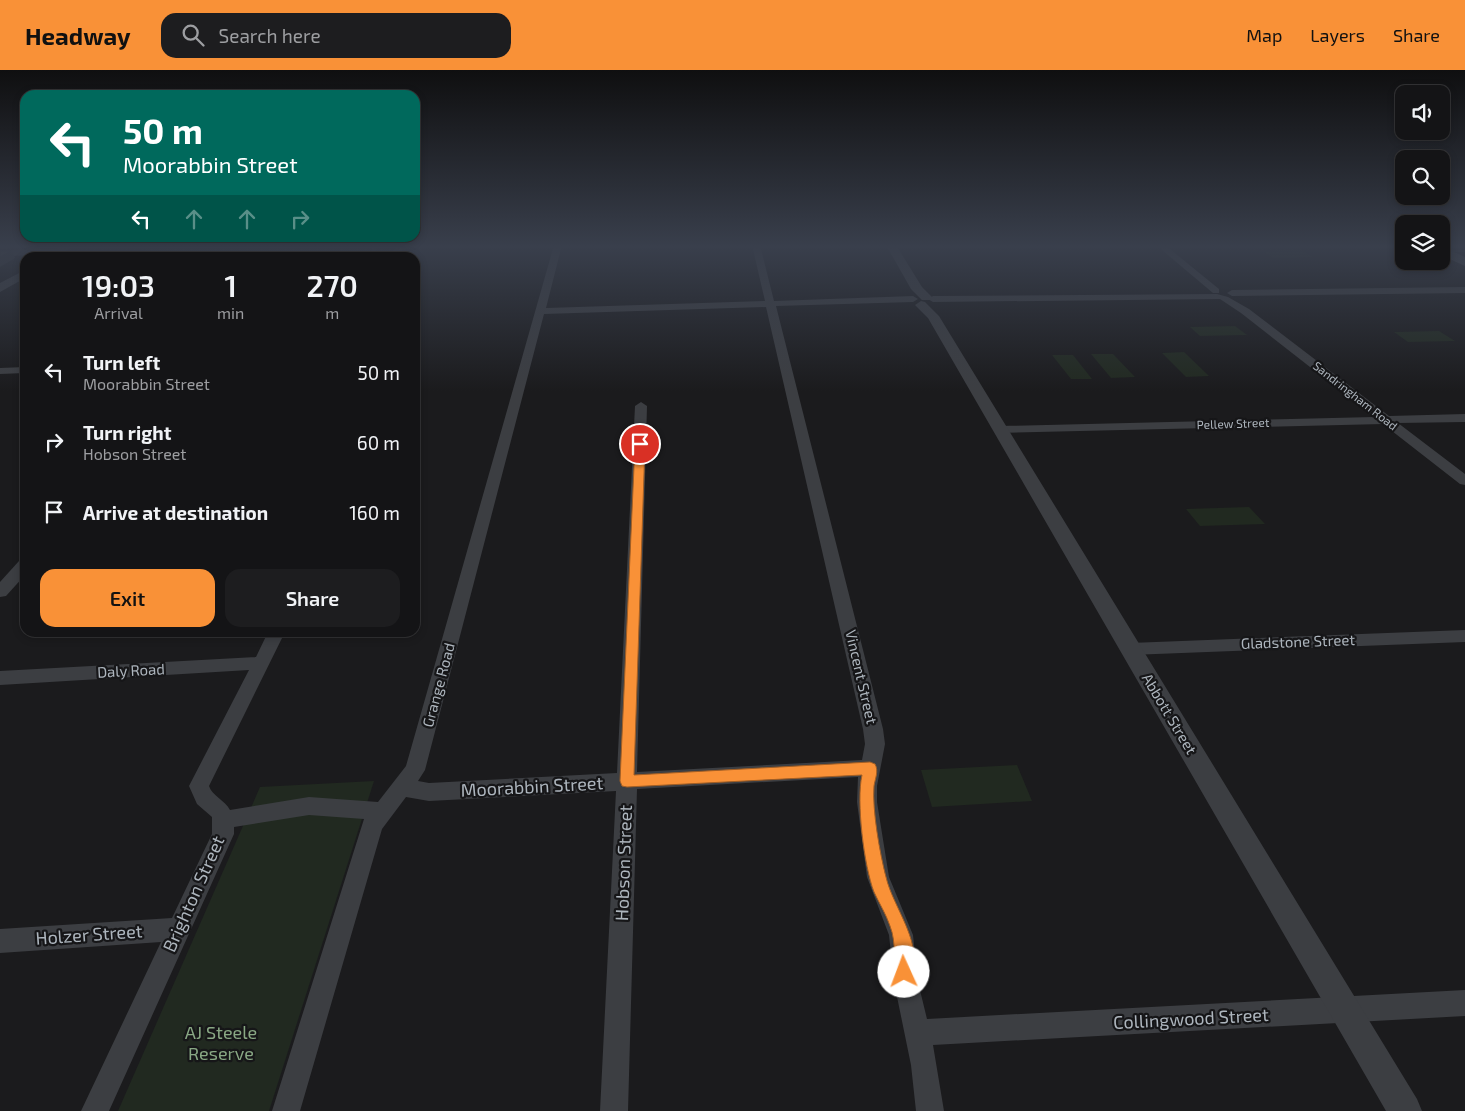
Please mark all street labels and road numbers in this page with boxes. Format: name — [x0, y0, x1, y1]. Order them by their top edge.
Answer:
street label: Sandringham Road — [1311, 358, 1401, 432]
street label: Pellew Street — [1196, 415, 1270, 431]
street label: Vincent Street — [842, 628, 882, 726]
street label: Gladstone Street — [1240, 630, 1356, 652]
street label: Grange Road — [418, 641, 458, 729]
street label: Daly Road — [97, 659, 165, 681]
street label: Abbott Street — [1139, 670, 1201, 758]
street label: Moorabbin Street — [460, 771, 604, 801]
street label: Hobson Street — [610, 804, 636, 922]
street label: Brighton Street — [158, 832, 229, 955]
street label: Holzer Street — [35, 919, 143, 949]
street label: Collingwood Street — [1113, 1003, 1269, 1033]

